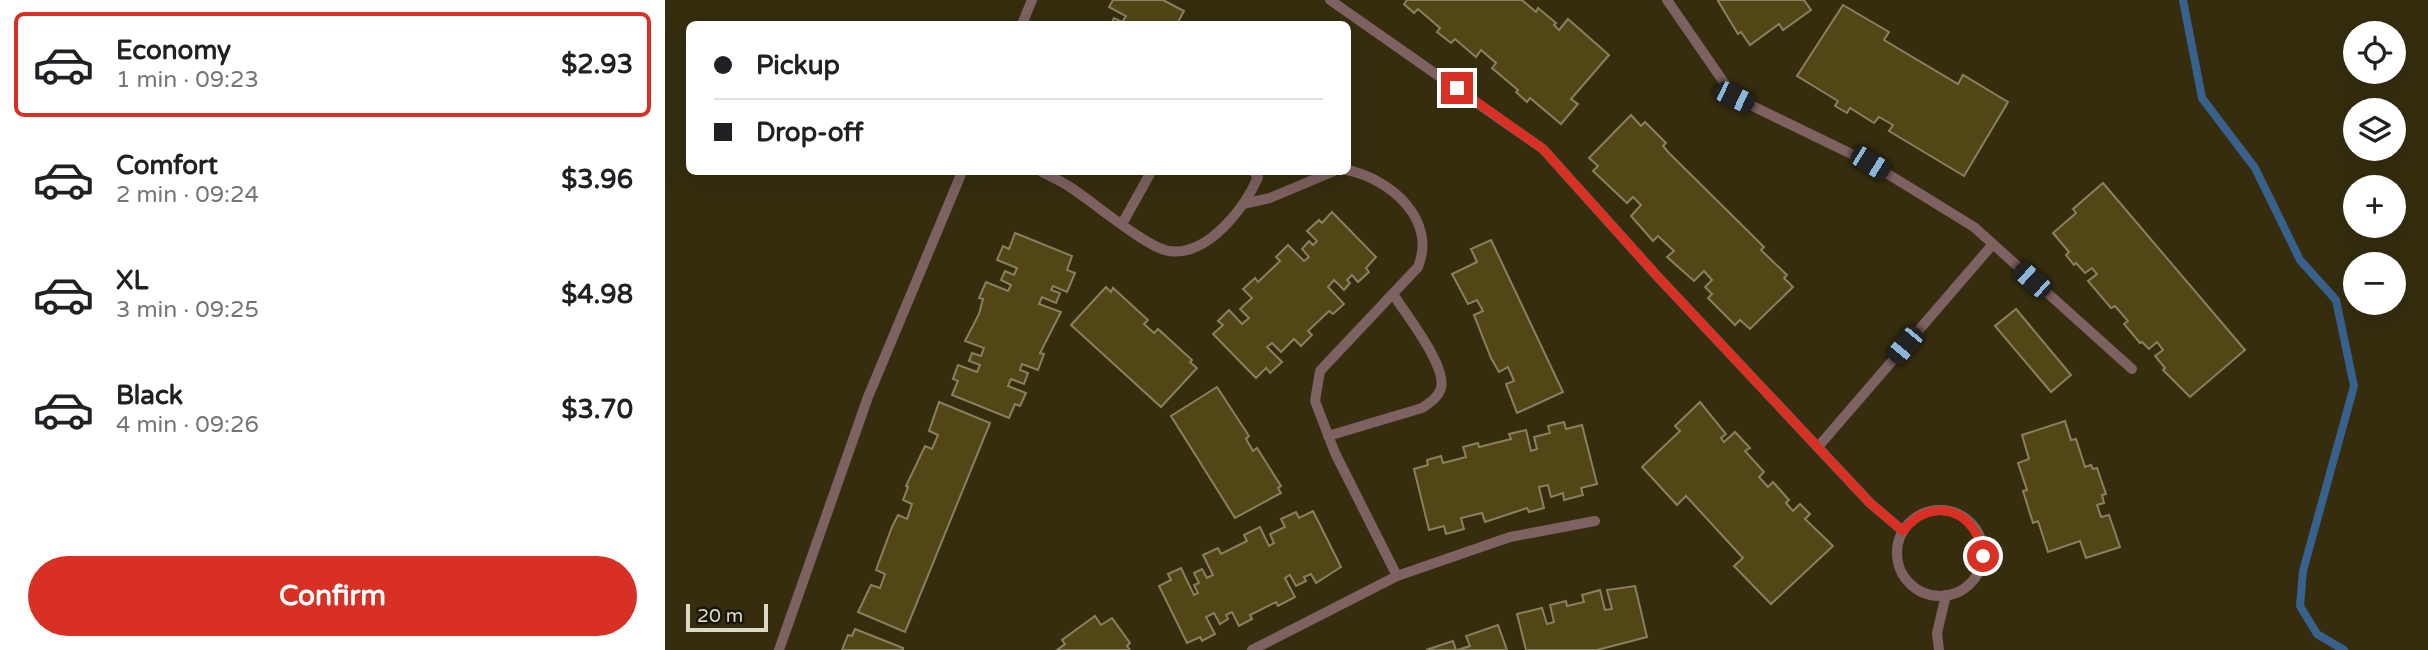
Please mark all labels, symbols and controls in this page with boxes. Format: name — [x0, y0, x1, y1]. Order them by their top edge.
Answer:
map controls — [2343, 21, 2406, 315]
button: locate — [2343, 21, 2406, 84]
icon: car — [32, 33, 95, 96]
text: Economy — [116, 35, 231, 66]
text: $2.93 — [561, 49, 633, 80]
text: Pickup — [756, 50, 840, 81]
text: 1 min · 09:23 — [116, 66, 259, 94]
route end — [1441, 72, 1473, 104]
car — [1711, 78, 1758, 116]
button: layers — [2343, 98, 2406, 161]
text: Drop-off — [756, 117, 863, 148]
car — [1847, 143, 1894, 183]
icon: car — [32, 148, 95, 211]
text: Comfort — [116, 150, 218, 181]
text: $3.96 — [561, 164, 633, 195]
button: + — [2343, 175, 2406, 238]
text: 2 min · 09:24 — [116, 181, 259, 209]
button: − — [2343, 252, 2406, 315]
car — [2010, 258, 2055, 302]
icon: car — [32, 263, 95, 326]
text: XL — [116, 265, 148, 296]
text: $4.98 — [561, 279, 633, 310]
text: 3 min · 09:25 — [116, 296, 259, 324]
car — [1884, 322, 1927, 368]
icon: car — [32, 378, 95, 441]
text: Black — [116, 380, 183, 411]
text: $3.70 — [561, 394, 633, 425]
text: 4 min · 09:26 — [116, 411, 259, 439]
route start — [1967, 540, 1999, 572]
button: Confirm — [28, 556, 637, 636]
scale bar — [686, 601, 768, 633]
text: 20 m — [697, 605, 743, 627]

